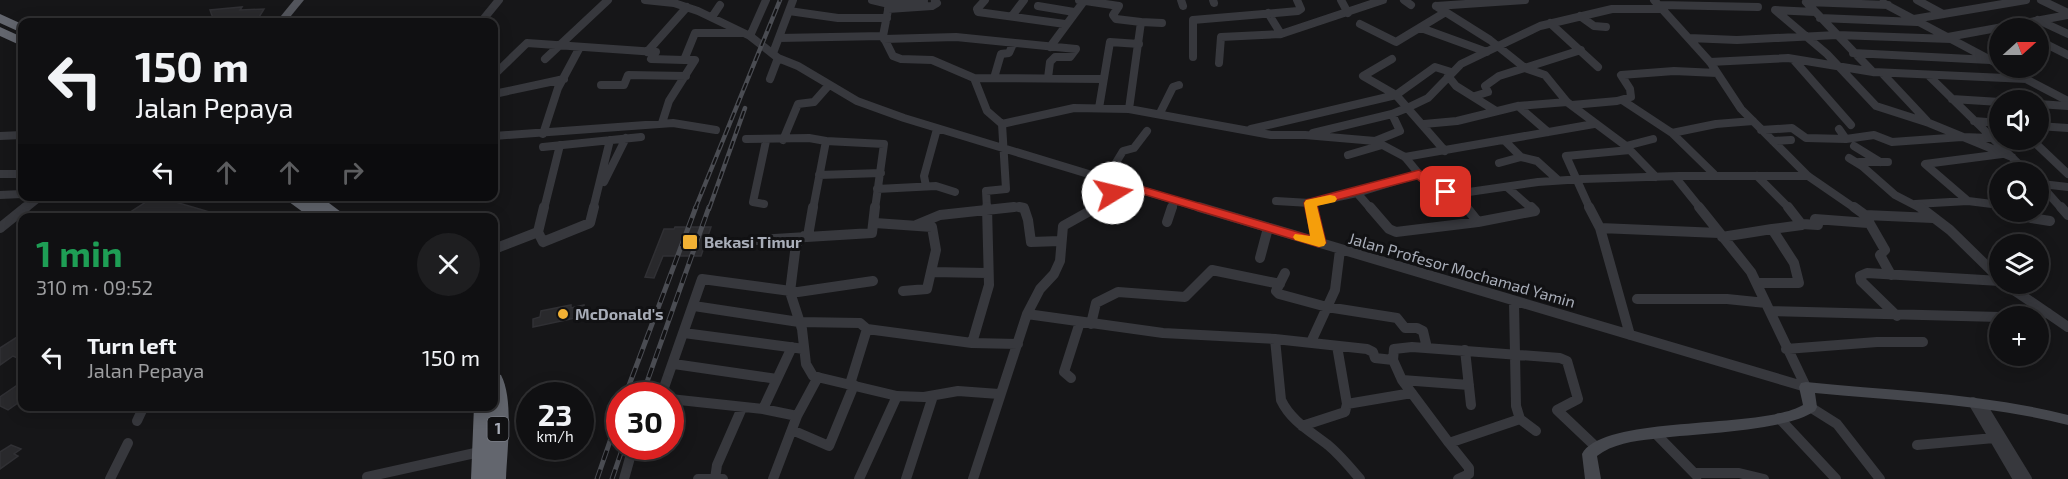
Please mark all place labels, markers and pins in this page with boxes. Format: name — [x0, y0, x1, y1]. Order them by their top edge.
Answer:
pin — [1420, 166, 1471, 217]
place label: Bekasi Timur — [704, 232, 802, 251]
marker: Bekasi Timur — [681, 233, 699, 251]
place label: McDonald's — [575, 304, 664, 323]
marker: McDonald's — [556, 307, 570, 321]

